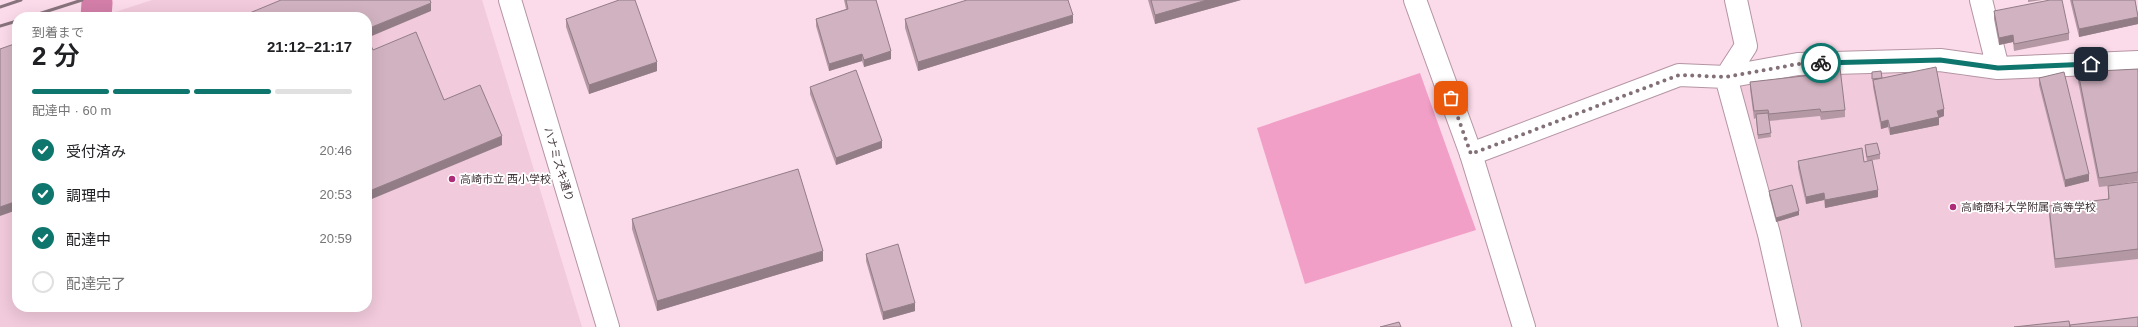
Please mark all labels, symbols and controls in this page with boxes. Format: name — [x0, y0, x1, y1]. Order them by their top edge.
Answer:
text: 到着まで — [32, 25, 84, 40]
text: 21:12–21:17 — [267, 38, 352, 55]
text: 2 分 — [32, 41, 80, 71]
courier — [1801, 43, 1841, 83]
pin — [2074, 47, 2108, 81]
icon: bike — [1810, 52, 1832, 74]
icon: home — [2080, 53, 2102, 75]
pin — [1434, 81, 1468, 115]
icon: bag — [1440, 87, 1462, 109]
text: 配達中 · 60 m — [32, 103, 111, 118]
street label: ハナミズキ通り — [542, 125, 576, 203]
icon: check — [32, 139, 54, 161]
text: 受付済み — [66, 143, 126, 160]
text: 20:46 — [319, 143, 352, 158]
place label: 高崎市立 西小学校 — [460, 173, 551, 185]
marker: 高崎市立 西小学校 — [447, 174, 457, 184]
icon: check — [32, 183, 54, 205]
text: 調理中 — [66, 187, 111, 204]
text: 20:53 — [319, 187, 352, 202]
place label: 高崎商科大学附属 高等学校 — [1961, 201, 2096, 213]
marker: 高崎商科大学附属 高等学校 — [1948, 202, 1958, 212]
icon: check — [32, 227, 54, 249]
text: 配達中 — [66, 231, 111, 248]
text: 20:59 — [319, 231, 352, 246]
text: 配達完了 — [66, 275, 126, 292]

